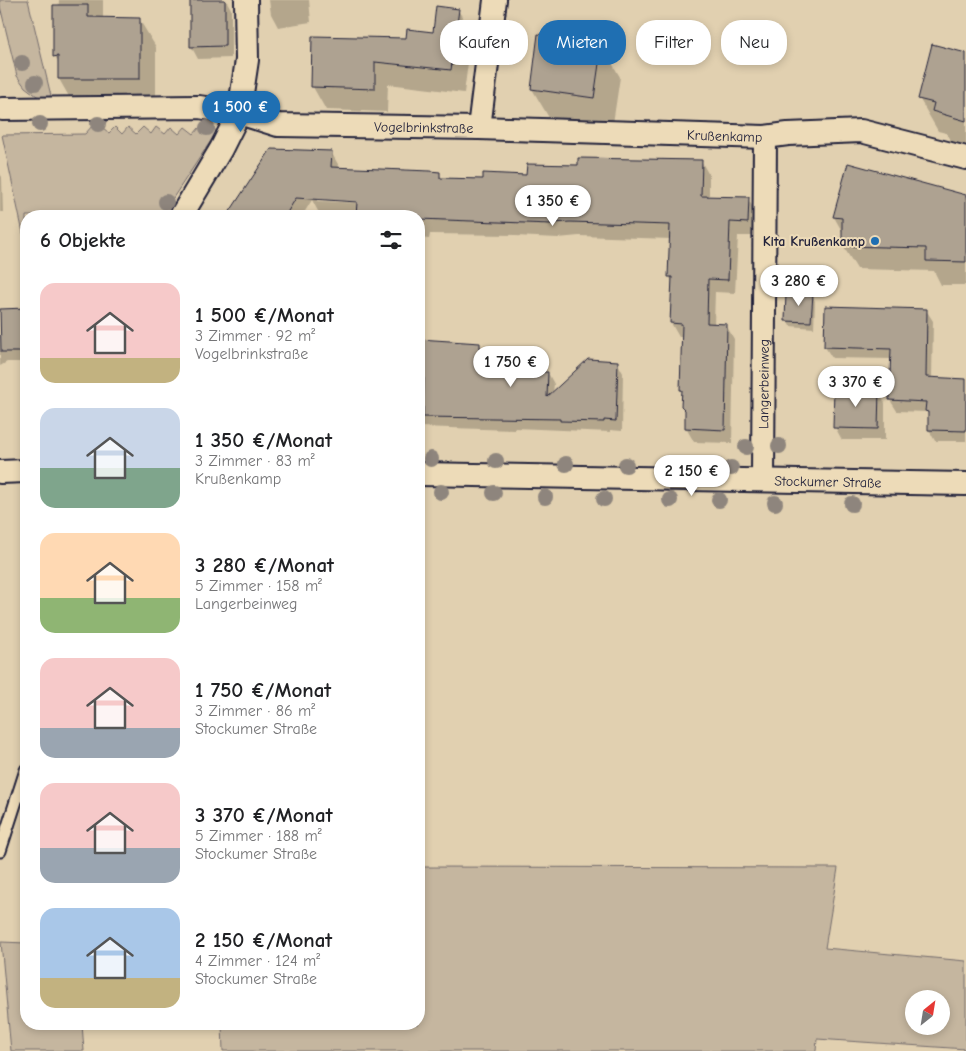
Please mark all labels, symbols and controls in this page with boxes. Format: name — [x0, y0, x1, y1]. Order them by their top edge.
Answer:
chip: Kaufen — [440, 20, 528, 65]
chip: Mieten — [538, 20, 626, 65]
chip: Filter — [636, 20, 711, 65]
chip: Neu — [721, 20, 787, 65]
pin: 1 500 € — [195, 90, 287, 133]
text: 1 500 € — [213, 98, 269, 116]
street label: Vogelbrinkstraße — [374, 118, 473, 137]
street label: Krußenkamp — [687, 127, 763, 146]
pin: 1 350 € — [507, 184, 599, 227]
text: 1 350 € — [526, 192, 580, 210]
icon: filters — [377, 226, 405, 254]
text: 6 Objekte — [40, 228, 126, 252]
place label: Kita Krußenkamp — [763, 233, 865, 250]
marker: Kita Krußenkamp — [869, 235, 881, 247]
pin: 3 280 € — [753, 264, 845, 307]
text: 3 280 € — [771, 272, 827, 290]
icon: home — [80, 303, 140, 363]
text: 1 500 €/Monat — [195, 303, 334, 327]
text: 3 Zimmer · 92 m² — [195, 327, 315, 345]
street label: Langerbeinweg — [755, 339, 773, 429]
text: Vogelbrinkstraße — [195, 345, 308, 363]
pin: 1 750 € — [465, 346, 557, 388]
text: 1 750 € — [484, 353, 538, 371]
pin: 3 370 € — [810, 366, 902, 408]
text: 3 370 € — [829, 373, 883, 391]
icon: home — [80, 428, 140, 488]
text: 1 350 €/Monat — [195, 428, 332, 452]
text: 3 Zimmer · 83 m² — [195, 452, 315, 470]
pin: 2 150 € — [646, 454, 738, 497]
text: 2 150 € — [665, 462, 719, 480]
text: Krußenkamp — [195, 470, 281, 488]
street label: Stockumer Straße — [774, 472, 882, 491]
icon: home — [80, 553, 140, 613]
text: 3 280 €/Monat — [195, 553, 334, 577]
text: 5 Zimmer · 158 m² — [195, 577, 322, 595]
text: Langerbeinweg — [195, 595, 298, 613]
icon: home — [80, 678, 140, 738]
text: 1 750 €/Monat — [195, 678, 331, 702]
text: 3 Zimmer · 86 m² — [195, 702, 315, 720]
text: Stockumer Straße — [195, 720, 317, 738]
icon: home — [80, 803, 140, 863]
text: 3 370 €/Monat — [195, 803, 333, 827]
text: 5 Zimmer · 188 m² — [195, 827, 322, 845]
text: Stockumer Straße — [195, 845, 317, 863]
icon: home — [80, 928, 140, 988]
text: 2 150 €/Monat — [195, 928, 332, 952]
text: 4 Zimmer · 124 m² — [195, 952, 320, 970]
text: Stockumer Straße — [195, 970, 317, 988]
north arrow — [905, 990, 950, 1035]
map controls — [905, 990, 950, 1035]

